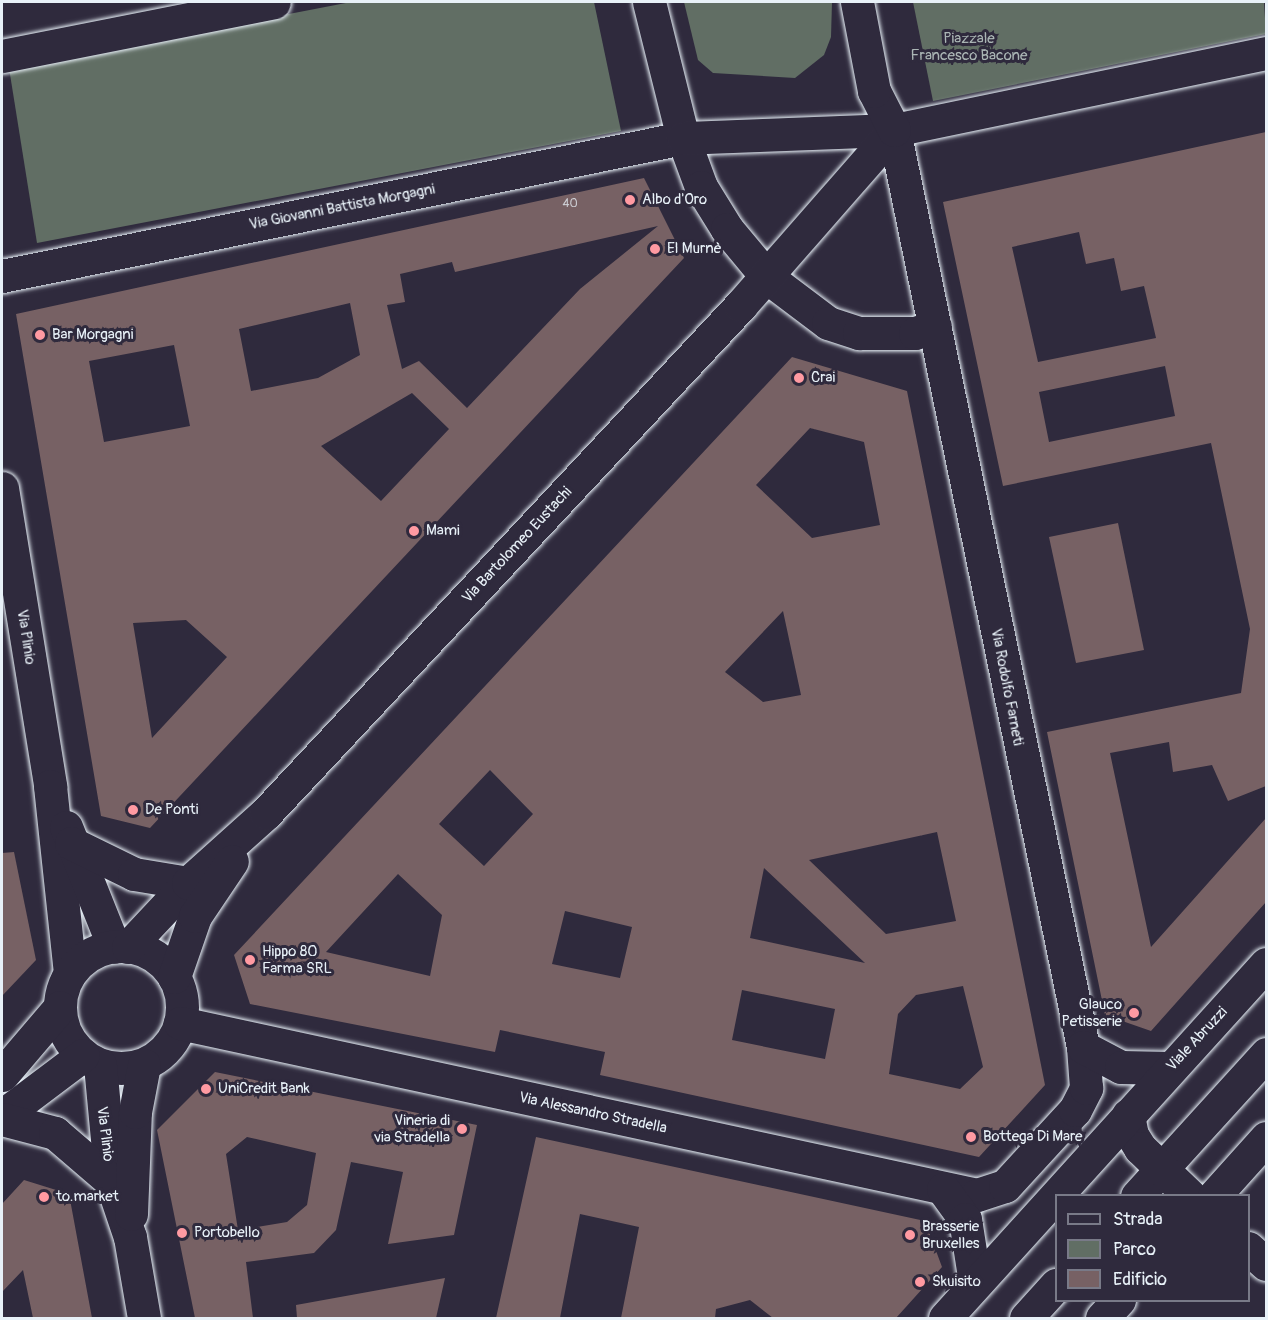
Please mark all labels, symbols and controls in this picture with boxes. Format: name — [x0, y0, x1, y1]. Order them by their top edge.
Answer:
park label: Piazzale Francesco Bacone — [911, 29, 1027, 64]
street label: Via Giovanni Battista Morgagni — [248, 180, 436, 234]
place label: Albo d'Oro — [642, 191, 707, 209]
marker: Albo d'Oro — [623, 193, 637, 207]
house number: 40 — [562, 197, 578, 211]
place label: El Murnè — [667, 240, 722, 258]
marker: El Murnè — [648, 242, 662, 256]
place label: Bar Morgagni — [52, 326, 134, 344]
marker: Bar Morgagni — [33, 328, 47, 342]
place label: Crai — [811, 369, 835, 387]
marker: Crai — [792, 371, 806, 385]
street label: Via Bartolomeo Eustachi — [458, 483, 576, 607]
place label: Mami — [426, 522, 460, 540]
marker: Mami — [407, 524, 421, 538]
street label: Via Plinio — [13, 608, 39, 666]
street label: Via Rodolfo Farneti — [987, 627, 1027, 747]
place label: De Ponti — [145, 801, 198, 819]
marker: De Ponti — [126, 803, 140, 817]
place label: Hippo 80 Farma SRL — [262, 942, 332, 977]
marker: Hippo 80 Farma SRL — [243, 953, 257, 967]
place label: Glauco Petisserie — [1061, 995, 1122, 1030]
street label: Viale Abruzzi — [1163, 1003, 1231, 1075]
marker: Glauco Petisserie — [1127, 1006, 1141, 1020]
place label: UniCredit Bank — [218, 1080, 310, 1098]
marker: UniCredit Bank — [199, 1082, 213, 1096]
street label: Via Alessandro Stradella — [517, 1089, 669, 1137]
street label: Via Plinio — [93, 1105, 117, 1163]
place label: Vineria di via Stradella — [374, 1111, 450, 1146]
marker: Vineria di via Stradella — [455, 1122, 469, 1136]
place label: Bottega Di Mare — [983, 1128, 1082, 1146]
marker: Bottega Di Mare — [964, 1130, 978, 1144]
place label: to.market — [56, 1188, 119, 1206]
marker: to.market — [37, 1190, 51, 1204]
legend — [1055, 1194, 1250, 1302]
text: Strada — [1113, 1208, 1163, 1231]
place label: Brasserie Bruxelles — [922, 1217, 980, 1252]
place label: Portobello — [194, 1224, 260, 1242]
marker: Portobello — [175, 1226, 189, 1240]
marker: Brasserie Bruxelles — [903, 1228, 917, 1242]
text: Parco — [1113, 1238, 1156, 1261]
text: Edificio — [1113, 1268, 1167, 1291]
place label: Skuisito — [932, 1273, 981, 1291]
marker: Skuisito — [913, 1275, 927, 1289]

